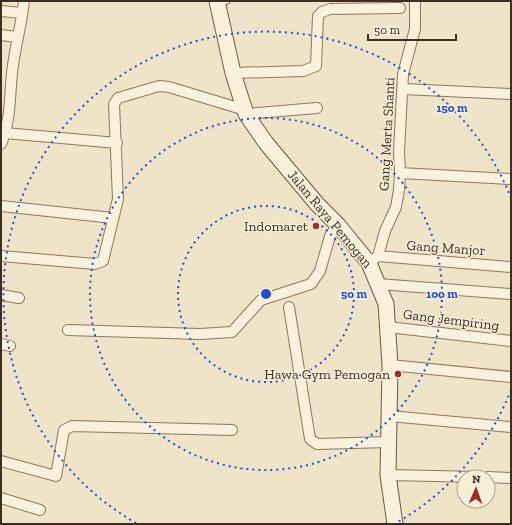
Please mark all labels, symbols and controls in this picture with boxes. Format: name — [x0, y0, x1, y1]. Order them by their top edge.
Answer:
scale bar — [368, 16, 456, 42]
text: 50 m — [374, 23, 401, 37]
street label: Gang Merta Shanti — [376, 76, 398, 191]
text: 150 m — [437, 101, 468, 115]
street label: Jalan Raya Pemogan — [284, 167, 376, 271]
place label: Indomaret — [244, 218, 309, 235]
marker: Indomaret — [311, 221, 321, 231]
street label: Gang Manjor — [406, 237, 486, 259]
centre of rings — [259, 287, 273, 301]
text: 50 m — [341, 287, 367, 301]
text: 100 m — [426, 287, 458, 301]
street label: Gang Jempiring — [402, 306, 500, 334]
place label: Hawa Gym Pemogan — [264, 366, 390, 383]
marker: Hawa Gym Pemogan — [393, 369, 403, 379]
north arrow — [456, 469, 496, 509]
text: N — [472, 473, 481, 486]

